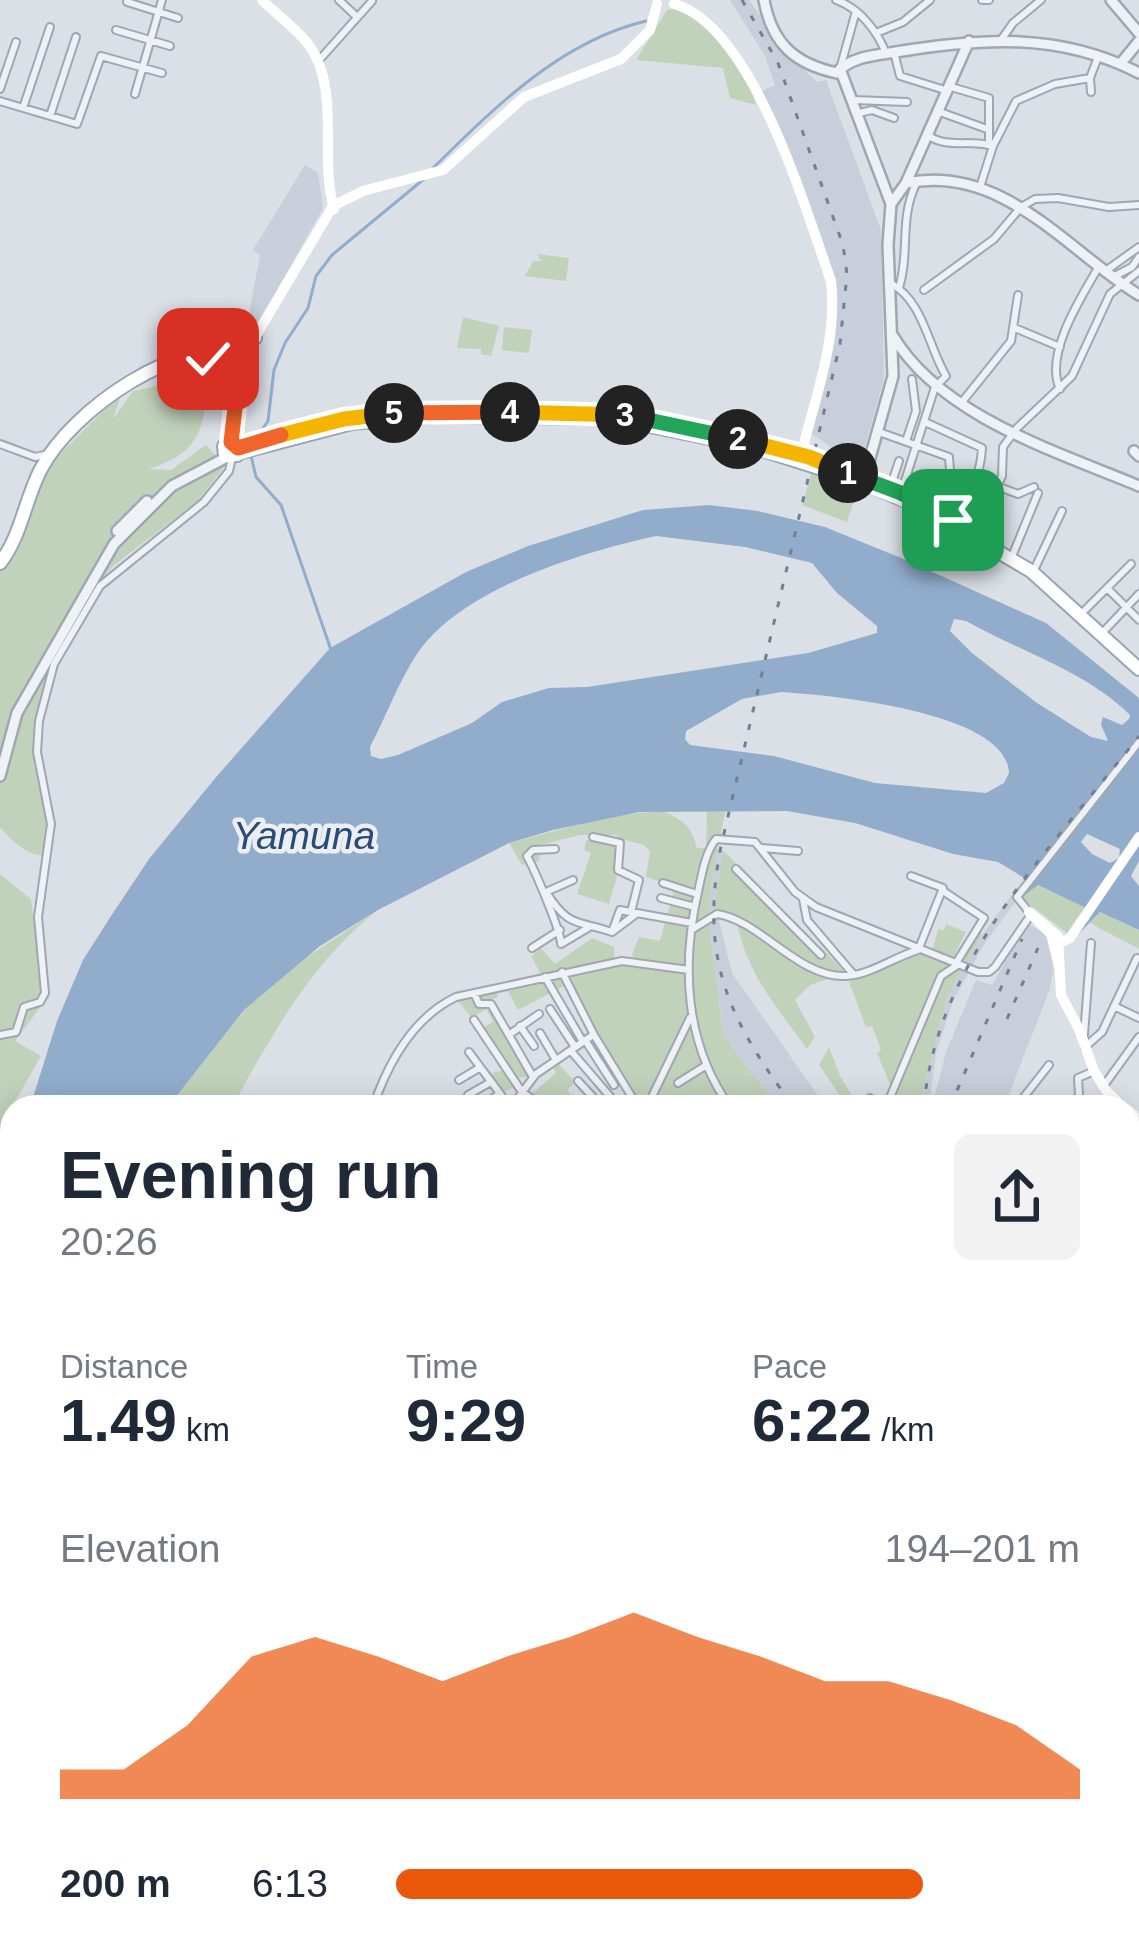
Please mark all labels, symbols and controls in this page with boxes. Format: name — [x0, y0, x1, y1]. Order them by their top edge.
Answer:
pin — [157, 308, 259, 410]
icon: check — [175, 326, 241, 392]
pin: 4 — [480, 382, 540, 442]
pin: 5 — [364, 383, 424, 443]
pin: 3 — [595, 385, 655, 445]
text: 4 — [501, 393, 519, 430]
text: 5 — [385, 394, 403, 431]
text: 3 — [616, 396, 634, 433]
pin: 2 — [708, 409, 768, 469]
text: 2 — [729, 420, 747, 457]
pin: 1 — [818, 443, 878, 503]
text: 1 — [839, 454, 857, 491]
pin — [902, 469, 1004, 571]
icon: arrive — [920, 487, 986, 553]
water label: Yamuna — [233, 814, 375, 857]
button: share — [954, 1134, 1080, 1260]
text: Evening run — [60, 1138, 441, 1212]
text: 20:26 — [60, 1220, 158, 1263]
text: Distance — [60, 1348, 188, 1385]
text: Time — [406, 1348, 478, 1385]
text: Pace — [752, 1348, 827, 1385]
text: 1.49 — [60, 1387, 177, 1454]
text: 9:29 — [406, 1387, 526, 1454]
text: 6:22 — [752, 1387, 872, 1454]
text: km — [177, 1411, 230, 1448]
text: /km — [872, 1411, 934, 1448]
text: Elevation — [60, 1527, 220, 1570]
text: 194–201 m — [885, 1527, 1080, 1570]
text: 200 m — [60, 1862, 171, 1905]
text: 6:13 — [252, 1862, 328, 1905]

